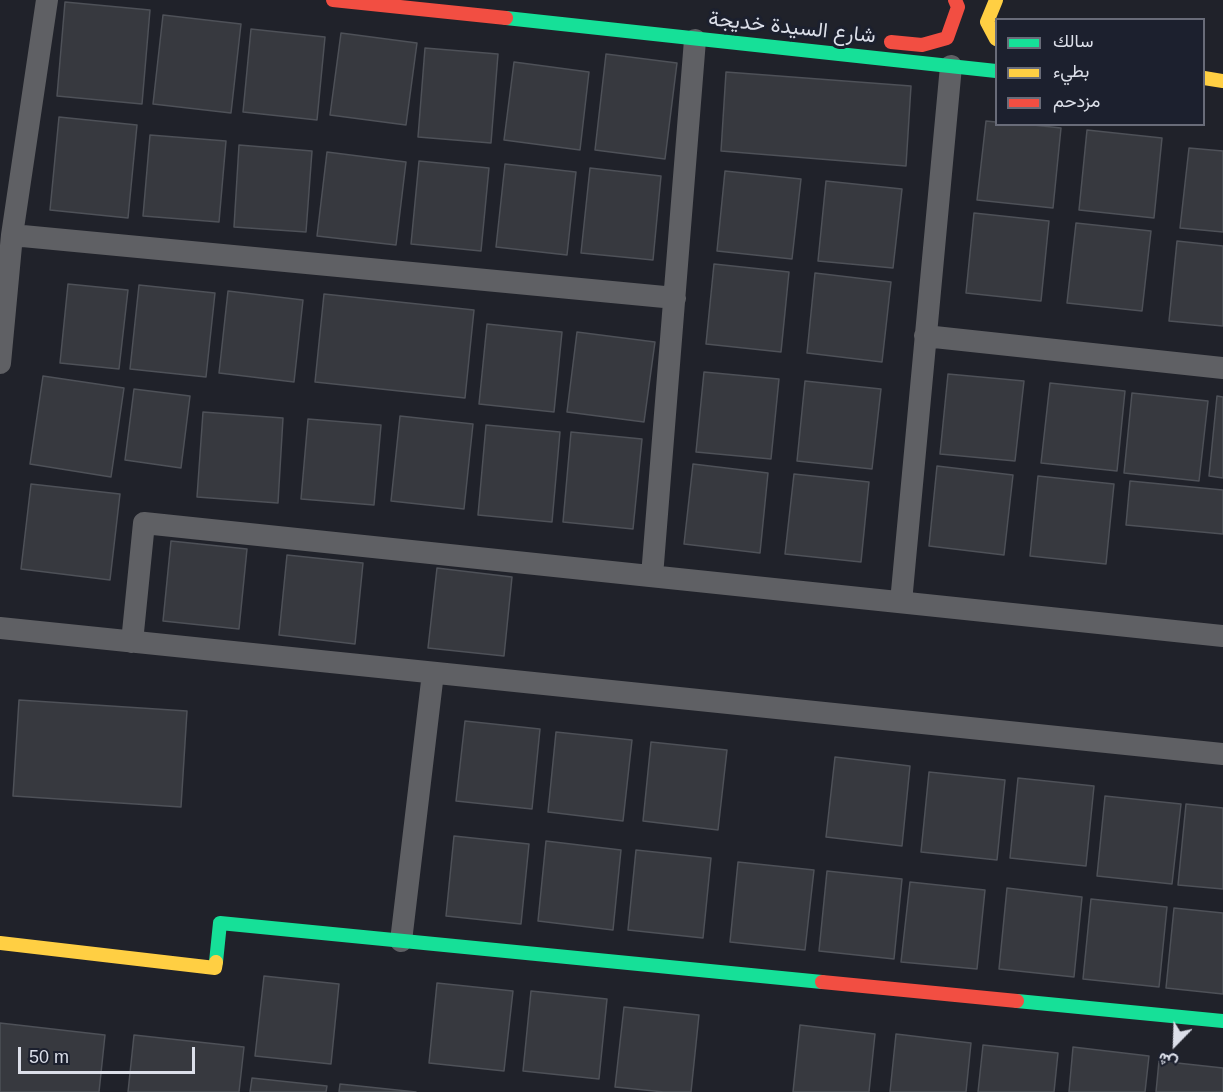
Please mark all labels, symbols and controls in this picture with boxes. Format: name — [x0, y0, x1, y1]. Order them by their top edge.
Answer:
street label: شارع السيدة خديجة — [707, 7, 877, 49]
legend — [995, 18, 1205, 126]
text: سالك — [1053, 31, 1093, 51]
text: بطيء — [1053, 61, 1089, 81]
text: مزدحم — [1053, 91, 1100, 111]
north arrow — [1145, 1014, 1205, 1074]
scale bar — [21, 1035, 198, 1073]
text: 50 m — [29, 1047, 69, 1067]
text: ش — [1156, 1049, 1180, 1073]

